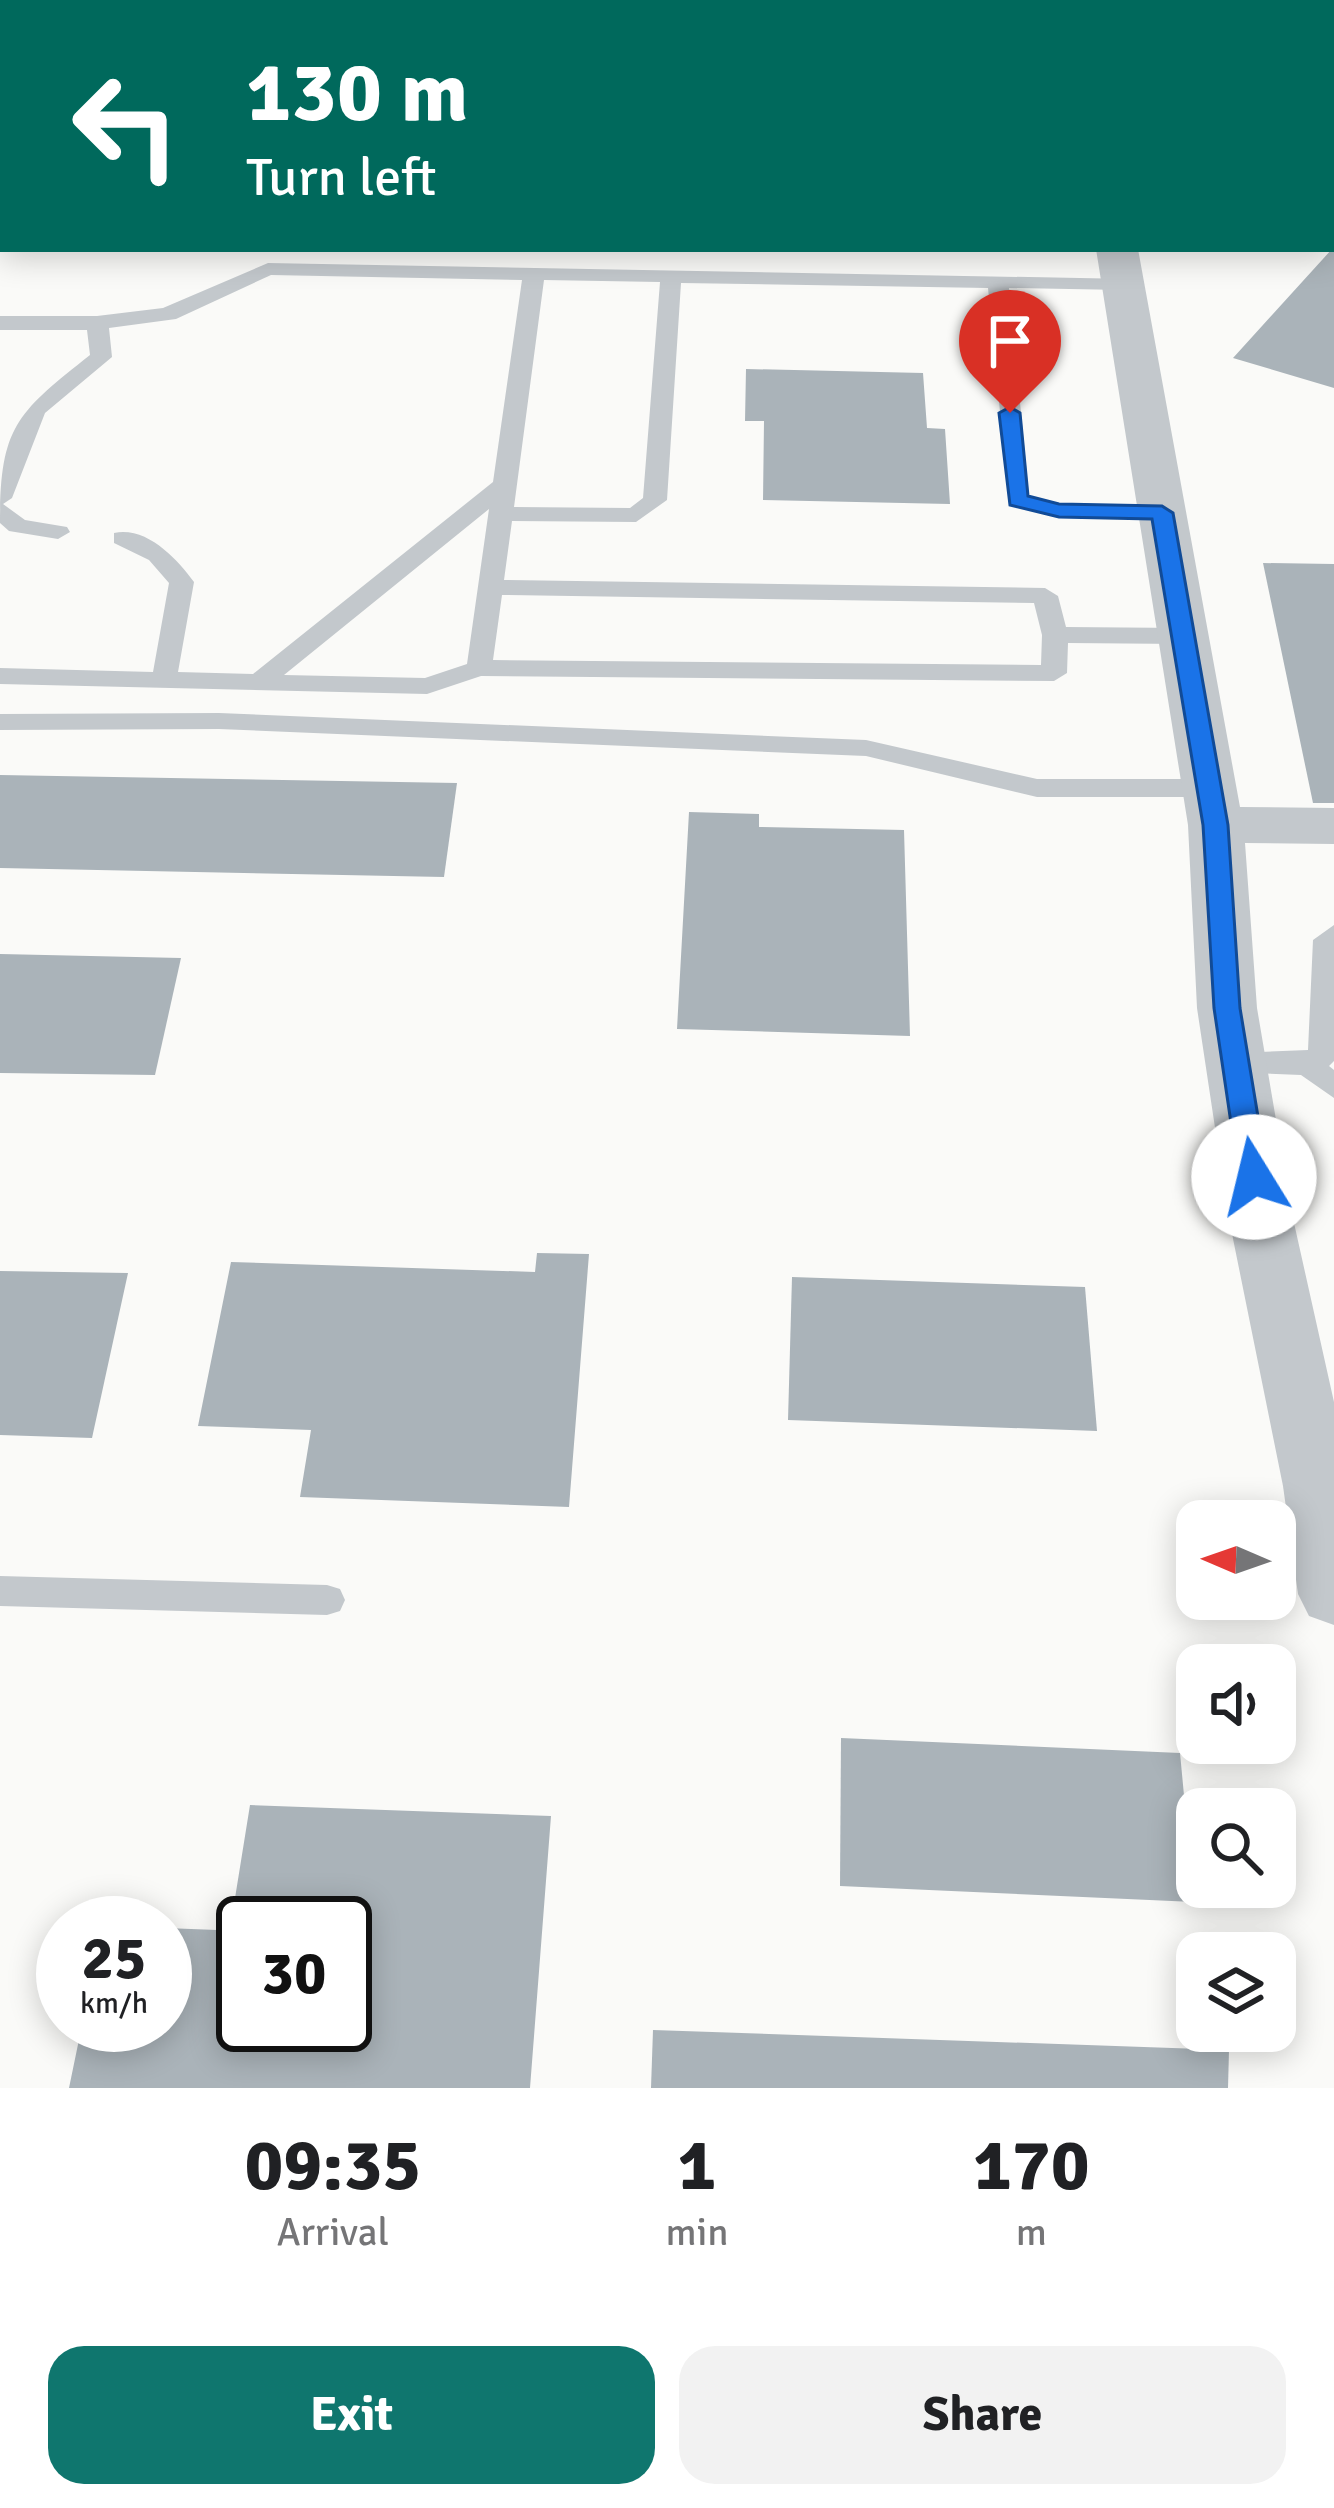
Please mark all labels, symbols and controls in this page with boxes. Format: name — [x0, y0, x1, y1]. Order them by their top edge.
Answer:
text: 130 m — [246, 41, 468, 145]
icon: left — [48, 48, 204, 204]
text: Turn left — [246, 144, 436, 211]
pin — [959, 290, 1061, 413]
icon: arrive — [977, 308, 1043, 374]
position arrow — [1191, 1114, 1317, 1240]
north arrow — [1176, 1500, 1296, 1620]
map controls — [1176, 1500, 1296, 2052]
button: sound — [1176, 1644, 1296, 1764]
button: search — [1176, 1788, 1296, 1908]
speed limit sign: 30 — [216, 1896, 372, 2052]
text: 25 — [82, 1922, 146, 1996]
button: layers — [1176, 1932, 1296, 2052]
text: km/h — [80, 1985, 148, 2022]
text: 09:35 — [244, 2121, 421, 2210]
text: 1 — [678, 2121, 716, 2210]
text: 170 — [973, 2121, 1090, 2210]
text: Arrival — [277, 2208, 389, 2256]
text: min — [666, 2208, 729, 2256]
text: m — [1016, 2208, 1047, 2256]
button: Exit — [48, 2346, 655, 2484]
button: Share — [679, 2346, 1286, 2484]

